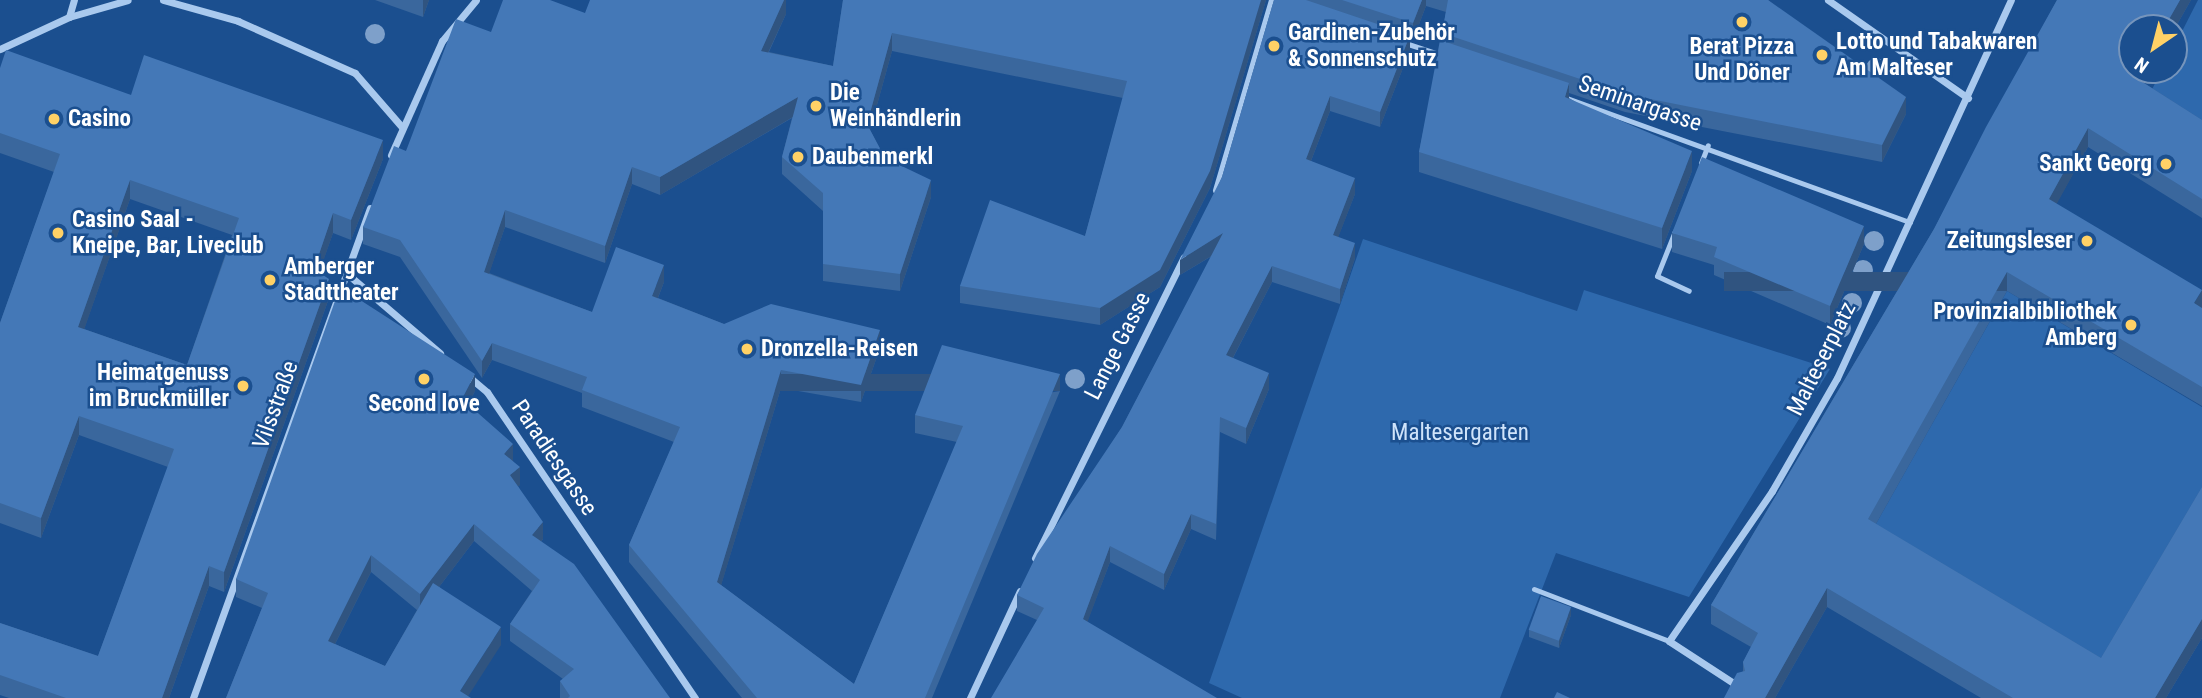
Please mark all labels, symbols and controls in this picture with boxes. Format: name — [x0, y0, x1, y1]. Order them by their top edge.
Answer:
marker: Berat Pizza Und Döner — [1734, 14, 1750, 30]
north arrow — [2118, 14, 2188, 84]
place label: Gardinen-Zubehör & Sonnenschutz — [1288, 19, 1455, 73]
place label: Lotto und Tabakwaren Am Malteser — [1836, 28, 2038, 82]
place label: Berat Pizza Und Döner — [1690, 33, 1794, 87]
marker: Gardinen-Zubehör & Sonnenschutz — [1266, 38, 1282, 54]
marker: Lotto und Tabakwaren Am Malteser — [1814, 47, 1830, 63]
text: N — [2130, 52, 2153, 78]
street label: Seminargasse — [1575, 70, 1705, 138]
place label: Die Weinhändlerin — [830, 79, 961, 133]
marker: Die Weinhändlerin — [808, 98, 824, 114]
place label: Casino — [68, 105, 131, 133]
marker: Casino — [46, 111, 62, 127]
place label: Daubenmerkl — [812, 143, 933, 171]
marker: Daubenmerkl — [790, 149, 806, 165]
place label: Sankt Georg — [2039, 150, 2152, 178]
marker: Sankt Georg — [2158, 156, 2174, 172]
place label: Casino Saal - Kneipe, Bar, Liveclub — [72, 206, 264, 260]
marker: Casino Saal - Kneipe, Bar, Liveclub — [50, 225, 66, 241]
place label: Zeitungsleser — [1947, 227, 2073, 255]
marker: Zeitungsleser — [2079, 233, 2095, 249]
place label: Amberger Stadttheater — [284, 253, 399, 307]
marker: Amberger Stadttheater — [262, 272, 278, 288]
street label: Lange Gasse — [1079, 288, 1157, 404]
street label: Malteserplatz — [1782, 297, 1862, 421]
place label: Provinzialbibliothek Amberg — [1933, 298, 2117, 352]
marker: Provinzialbibliothek Amberg — [2123, 317, 2139, 333]
place label: Dronzella-Reisen — [761, 335, 918, 363]
marker: Dronzella-Reisen — [739, 341, 755, 357]
street label: Vilsstraße — [247, 357, 305, 453]
place label: Heimatgenuss im Bruckmüller — [89, 359, 229, 413]
marker: Second love — [416, 371, 432, 387]
marker: Heimatgenuss im Bruckmüller — [235, 378, 251, 394]
place label: Second love — [368, 390, 480, 418]
street label: Paradiesgasse — [505, 395, 603, 521]
park label: Maltesergarten — [1391, 419, 1529, 447]

